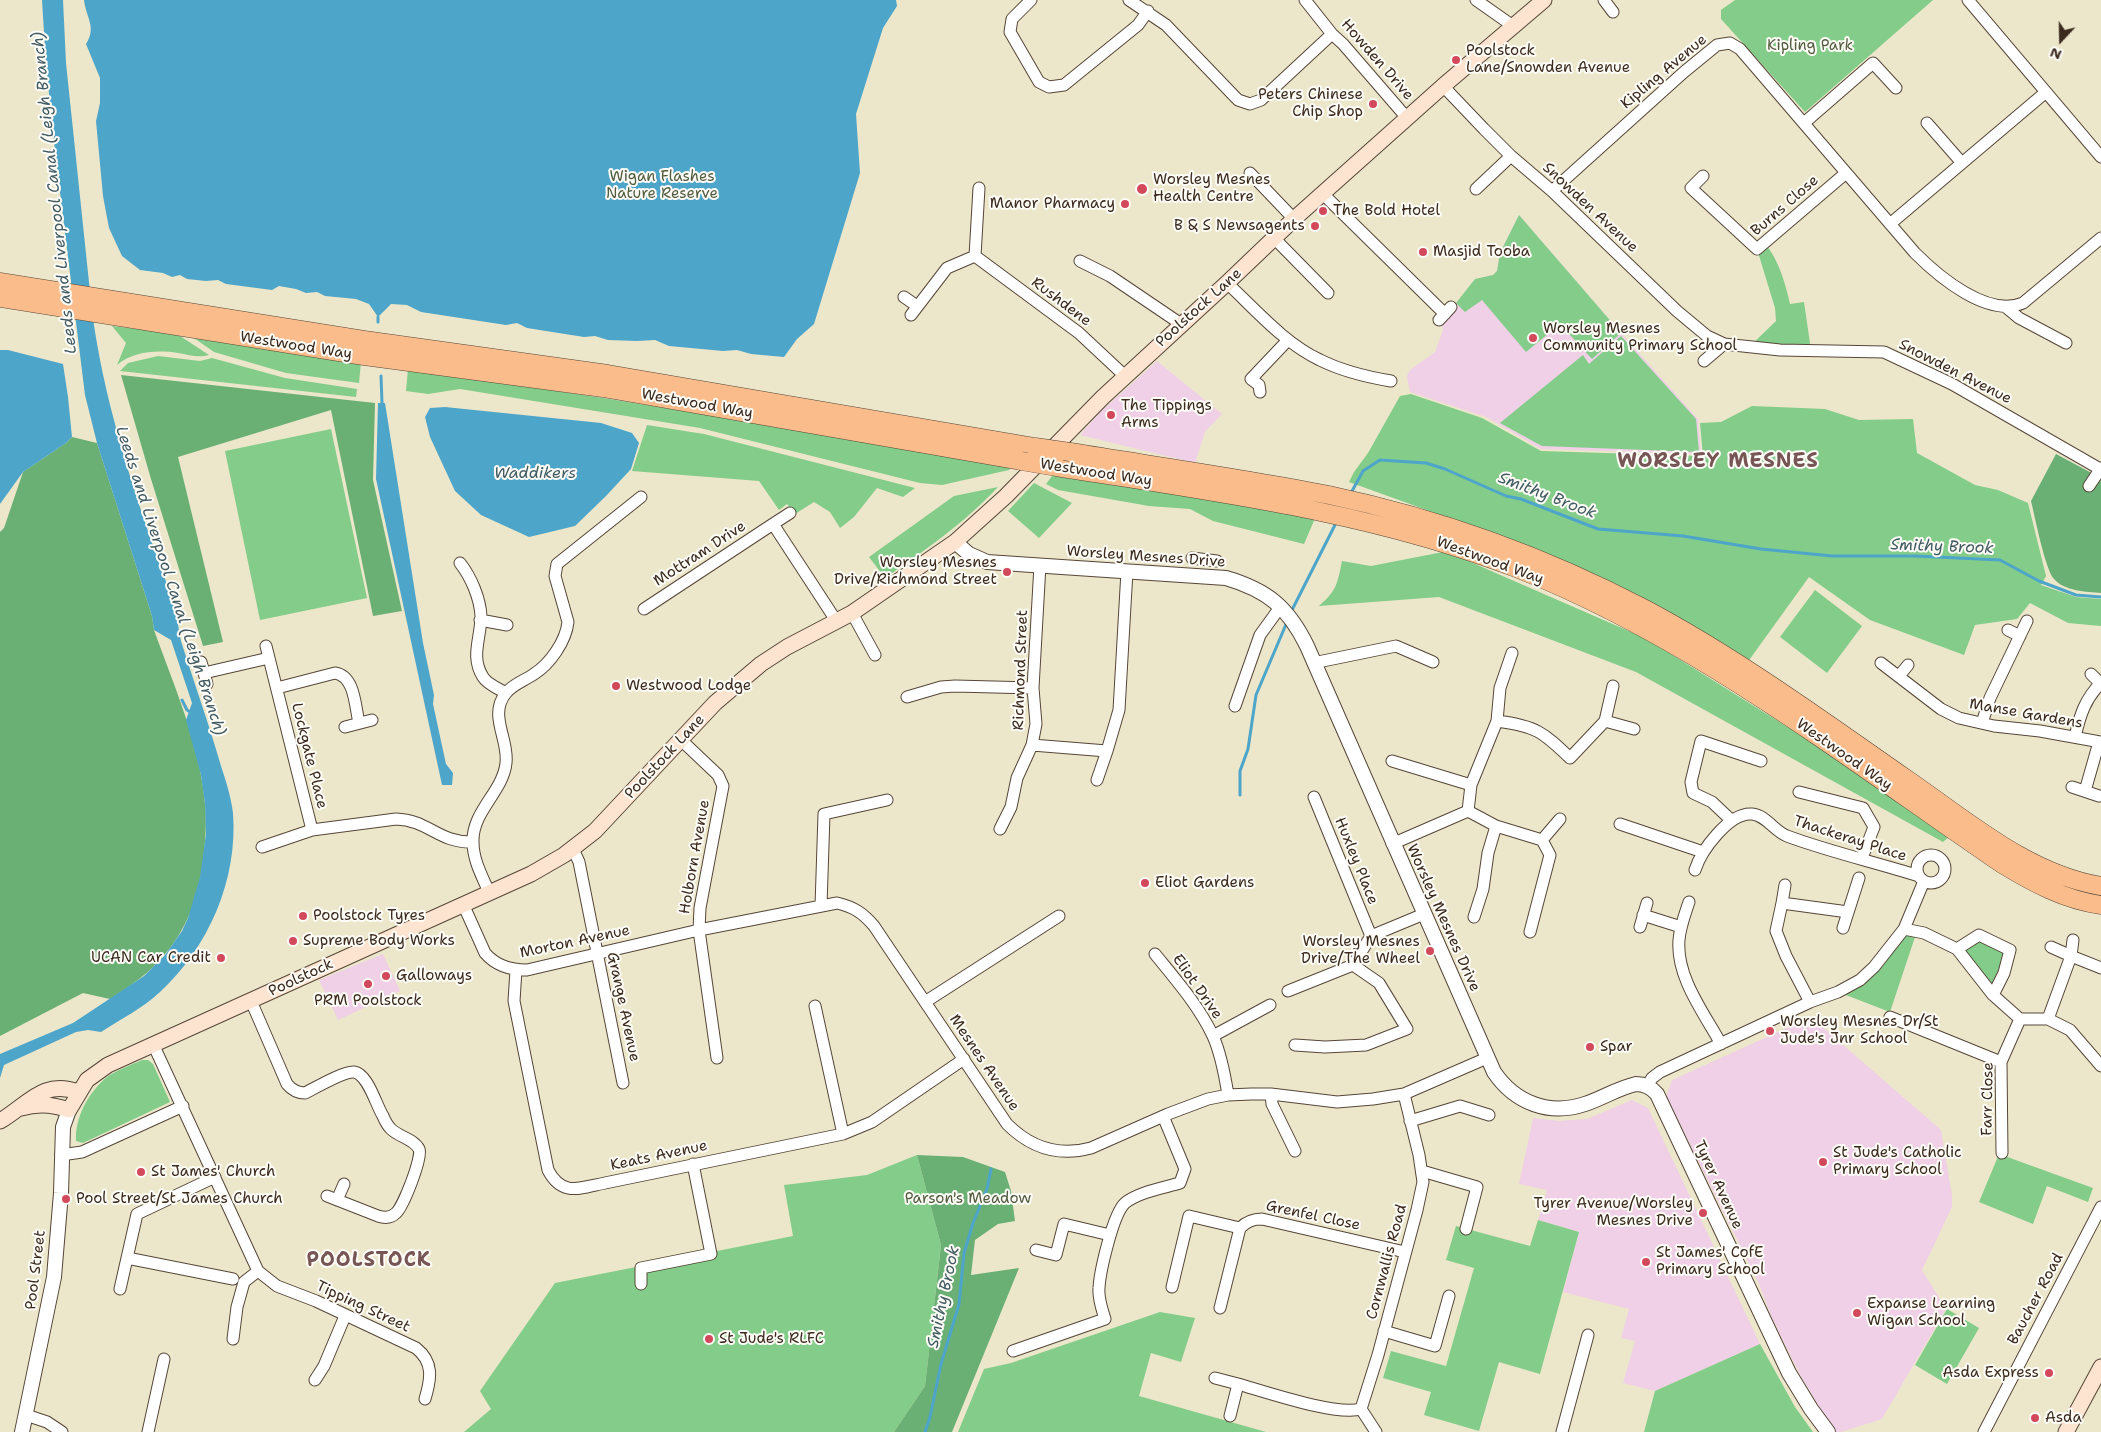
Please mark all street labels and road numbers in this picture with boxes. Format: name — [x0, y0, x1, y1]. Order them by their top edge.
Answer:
street label: Howden Drive — [1337, 16, 1417, 104]
street label: Kipling Avenue — [1617, 31, 1711, 113]
street label: Snowden Avenue — [1539, 159, 1641, 257]
street label: Burns Close — [1748, 172, 1822, 240]
street label: Poolstock Lane — [1152, 265, 1246, 351]
street label: Rushdene — [1028, 274, 1094, 330]
street label: Westwood Way — [239, 328, 353, 364]
street label: Snowden Avenue — [1896, 336, 2014, 408]
street label: Westwood Way — [640, 385, 754, 423]
street label: Westwood Way — [1039, 455, 1153, 491]
street label: Mottram Drive — [651, 518, 749, 590]
street label: Westwood Way — [1434, 533, 1546, 589]
street label: Worsley Mesnes Drive — [1066, 542, 1226, 572]
street label: Richmond Street — [1010, 609, 1032, 731]
street label: Manse Gardens — [1968, 695, 2084, 733]
street label: Lockgate Place — [287, 701, 331, 811]
street label: Poolstock Lane — [621, 711, 709, 803]
street label: Westwood Way — [1793, 715, 1895, 795]
street label: Holborn Avenue — [676, 798, 714, 916]
street label: Thackeray Place — [1791, 812, 1909, 866]
street label: Huxley Place — [1330, 815, 1382, 907]
street label: Worsley Mesnes Drive — [1402, 842, 1484, 994]
street label: Morton Avenue — [518, 922, 632, 962]
street label: Grange Avenue — [603, 951, 643, 1063]
street label: Eliot Drive — [1168, 951, 1226, 1023]
street label: Poolstock — [266, 955, 336, 1001]
street label: Mesnes Avenue — [945, 1011, 1023, 1115]
street label: Farr Close — [1978, 1062, 1998, 1136]
street label: Keats Avenue — [609, 1137, 709, 1175]
street label: Tyrer Avenue — [1690, 1138, 1746, 1232]
street label: Grenfel Close — [1264, 1197, 1362, 1235]
street label: Cornwallis Road — [1363, 1202, 1411, 1322]
street label: Pool Street — [22, 1229, 50, 1311]
street label: Baucher Road — [2004, 1250, 2068, 1348]
street label: Tipping Street — [313, 1277, 413, 1337]

